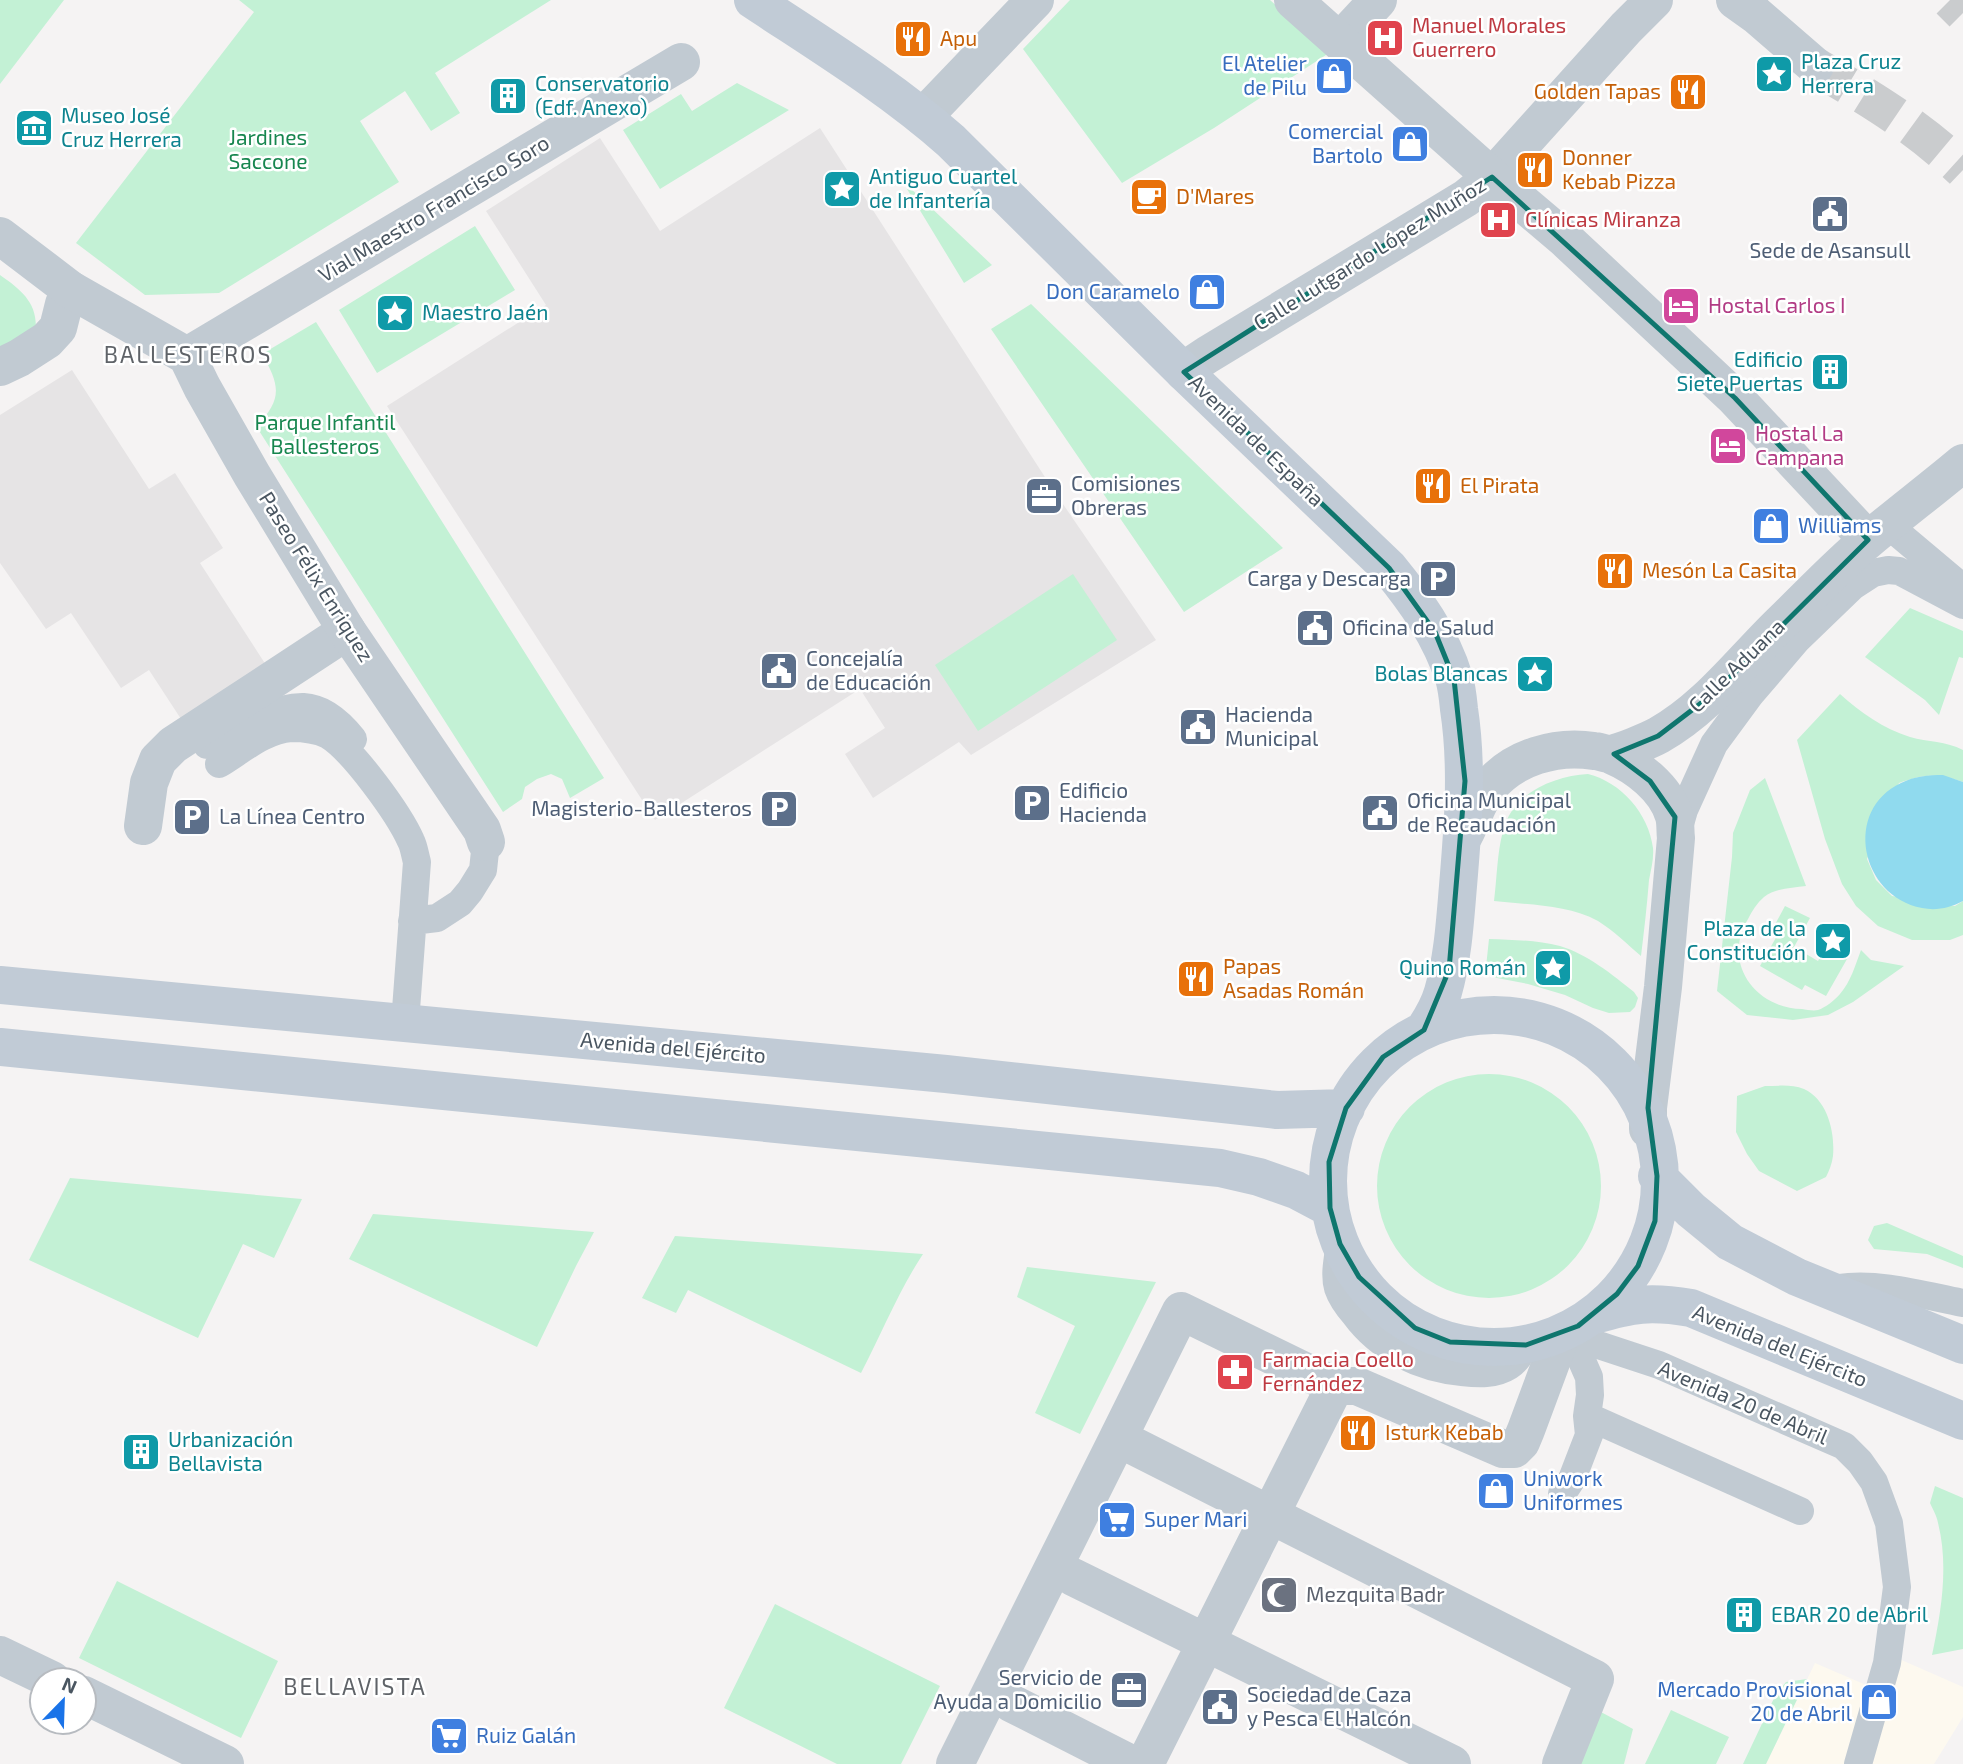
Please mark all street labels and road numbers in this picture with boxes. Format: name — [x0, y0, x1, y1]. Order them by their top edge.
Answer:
street label: Vial Maestro Francisco Soro — [314, 129, 553, 286]
street label: Calle Lutgardo López Muñoz — [1248, 171, 1490, 335]
street label: Avenida de España — [1184, 369, 1330, 511]
street label: Paseo Félix Enriquez — [255, 487, 380, 666]
street label: Calle Aduana — [1683, 613, 1789, 717]
street label: Avenida del Ejército — [579, 1026, 767, 1068]
street label: Avenida del Ejército — [1689, 1298, 1872, 1392]
street label: Avenida 20 de Abril — [1655, 1355, 1833, 1449]

